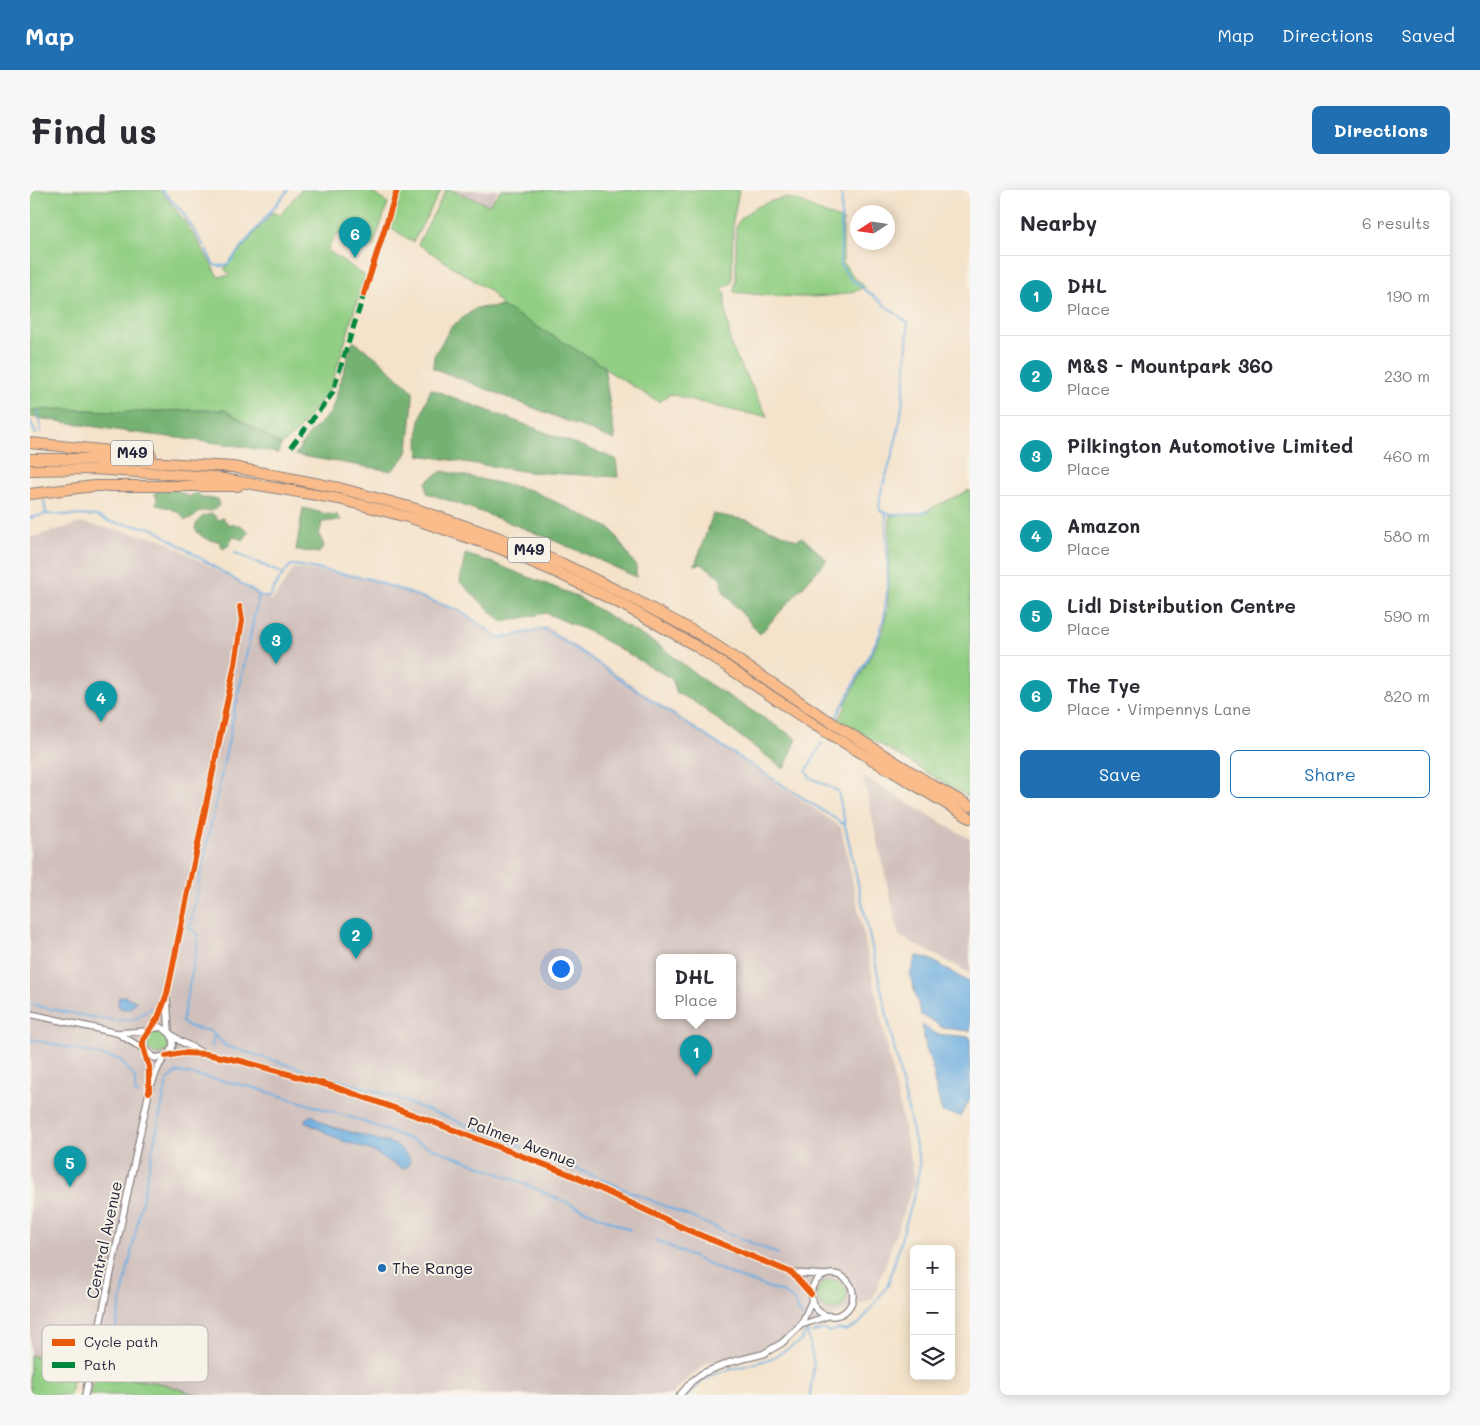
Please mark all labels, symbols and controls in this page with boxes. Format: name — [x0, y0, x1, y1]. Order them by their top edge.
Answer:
text: Map — [25, 20, 74, 51]
text: Map — [1217, 23, 1254, 47]
text: Directions — [1282, 23, 1374, 47]
text: Saved — [1402, 23, 1455, 47]
button: Directions — [1312, 106, 1450, 154]
text: Find us — [30, 107, 157, 153]
north arrow — [850, 205, 895, 250]
text: Nearby — [1020, 209, 1097, 236]
text: 6 results — [1362, 212, 1430, 233]
pin: 6 — [339, 217, 371, 258]
text: DHL — [1067, 273, 1107, 298]
text: 1 — [1032, 285, 1040, 306]
text: 190 m — [1386, 285, 1430, 306]
text: Place — [1067, 298, 1110, 319]
text: M&S - Mountpark 360 — [1067, 353, 1273, 378]
text: 2 — [1032, 365, 1040, 386]
text: 230 m — [1384, 365, 1430, 386]
text: Place — [1067, 378, 1110, 399]
text: Pilkington Automotive Limited — [1067, 433, 1353, 458]
road number: M49 — [111, 440, 153, 466]
text: 3 — [1031, 445, 1041, 466]
text: 460 m — [1383, 445, 1430, 466]
text: Place — [1067, 458, 1110, 479]
text: Amazon — [1067, 513, 1140, 538]
text: 4 — [1031, 525, 1041, 546]
text: 580 m — [1383, 525, 1430, 546]
road number: M49 — [508, 538, 550, 562]
text: Place — [1067, 538, 1110, 559]
text: Lidl Distribution Centre — [1067, 593, 1296, 618]
text: 5 — [1031, 605, 1041, 626]
text: 590 m — [1383, 605, 1430, 626]
text: Place — [1067, 618, 1110, 639]
pin: 3 — [260, 623, 292, 664]
text: The Tye — [1067, 673, 1140, 698]
pin: 4 — [85, 681, 117, 722]
text: 6 — [1031, 685, 1041, 706]
text: 820 m — [1384, 685, 1430, 706]
text: Place · Vimpennys Lane — [1067, 698, 1251, 719]
button: Save — [1020, 750, 1220, 798]
button: Share — [1230, 750, 1430, 798]
pin: 2 — [340, 918, 372, 959]
popup — [656, 954, 736, 1019]
your location — [548, 956, 574, 982]
text: DHL — [674, 964, 714, 989]
text: Place — [674, 989, 718, 1010]
pin: 1 — [680, 1035, 712, 1076]
street label: Palmer Avenue — [465, 1111, 580, 1172]
pin: 5 — [54, 1146, 86, 1187]
street label: Central Avenue — [81, 1179, 126, 1301]
map controls — [910, 1245, 955, 1380]
button: + — [910, 1245, 955, 1290]
place label: The Range — [392, 1257, 473, 1278]
marker: The Range — [376, 1262, 388, 1274]
button: − — [910, 1290, 955, 1335]
legend — [42, 1325, 208, 1382]
text: Cycle path — [84, 1332, 158, 1351]
button: layers — [910, 1335, 955, 1380]
text: Path — [84, 1355, 115, 1374]

